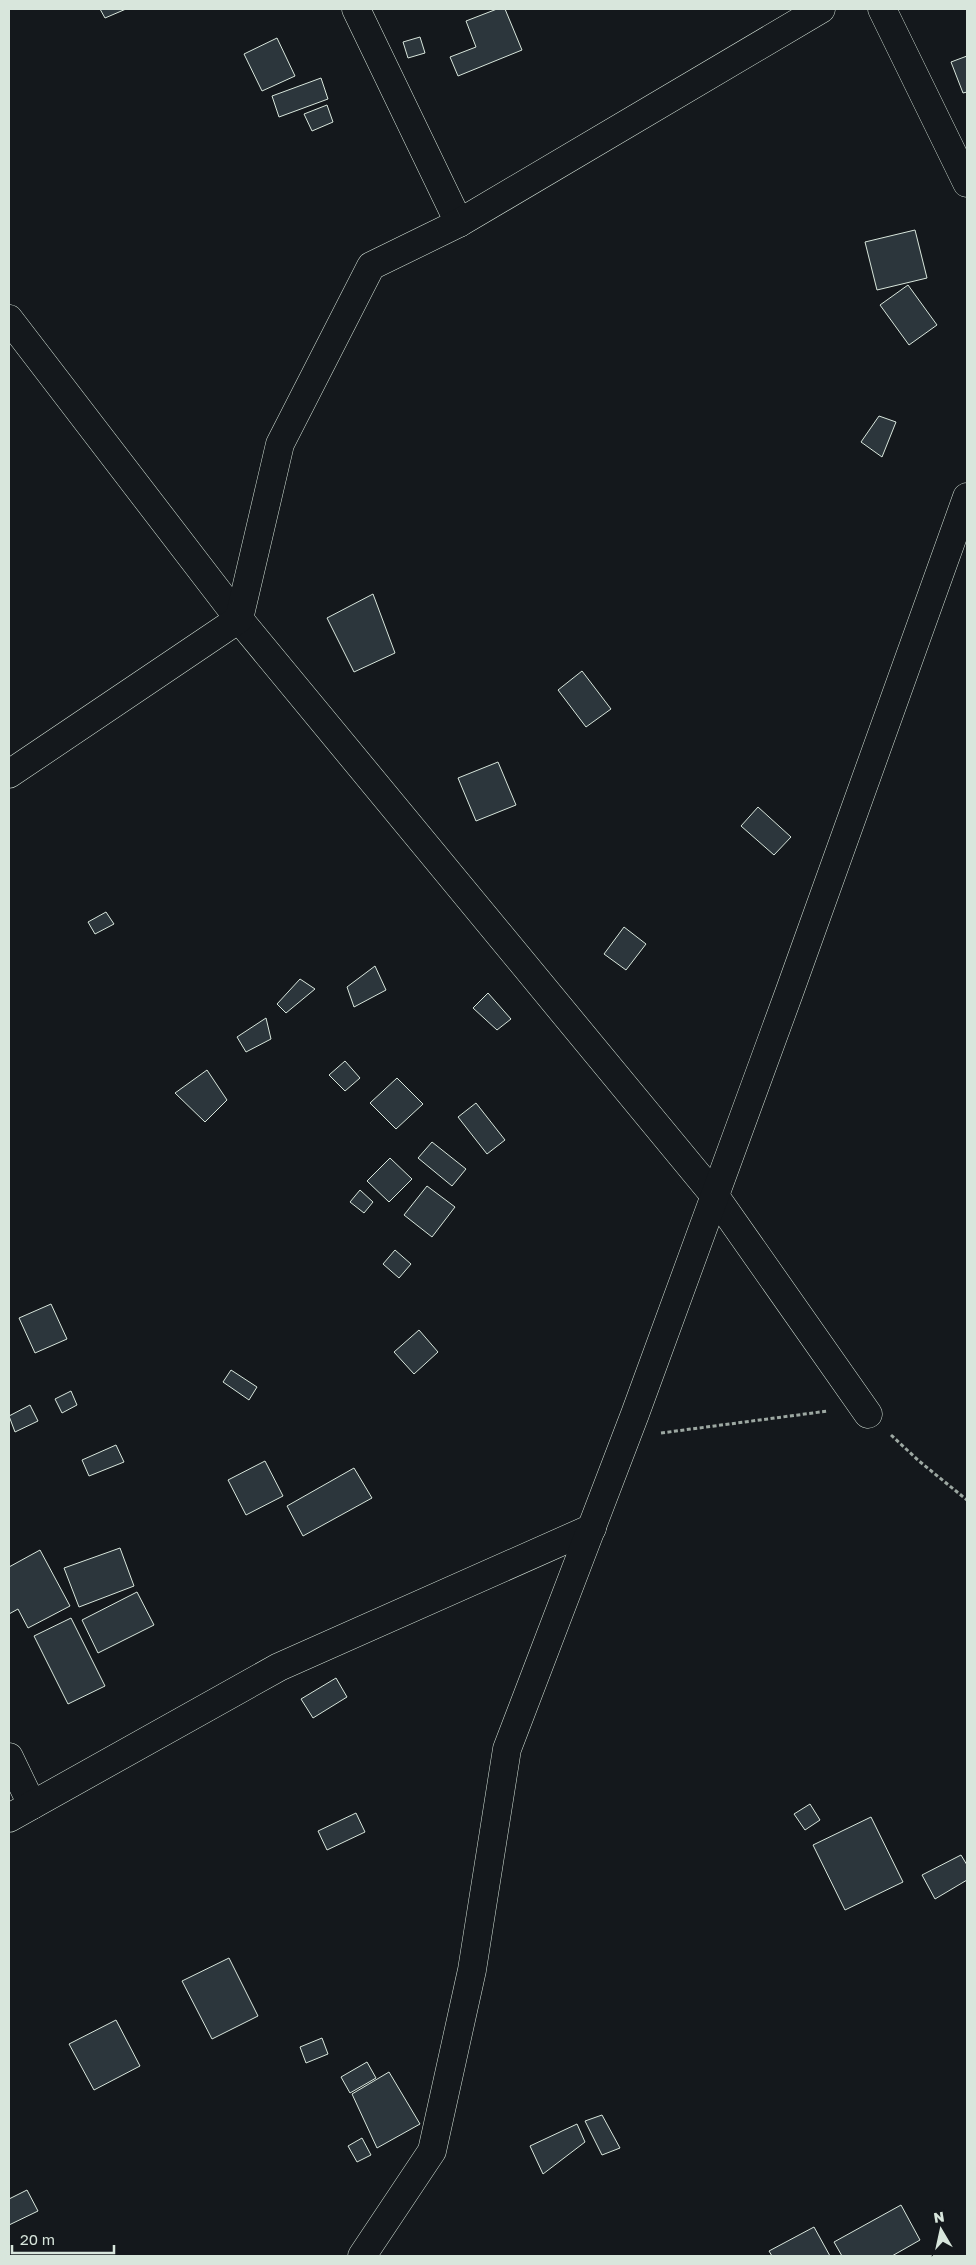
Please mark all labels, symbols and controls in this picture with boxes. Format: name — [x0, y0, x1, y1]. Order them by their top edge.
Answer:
north arrow — [916, 2205, 966, 2255]
text: N — [932, 2207, 945, 2226]
scale bar — [12, 2222, 115, 2254]
text: 20 m — [20, 2230, 55, 2248]

